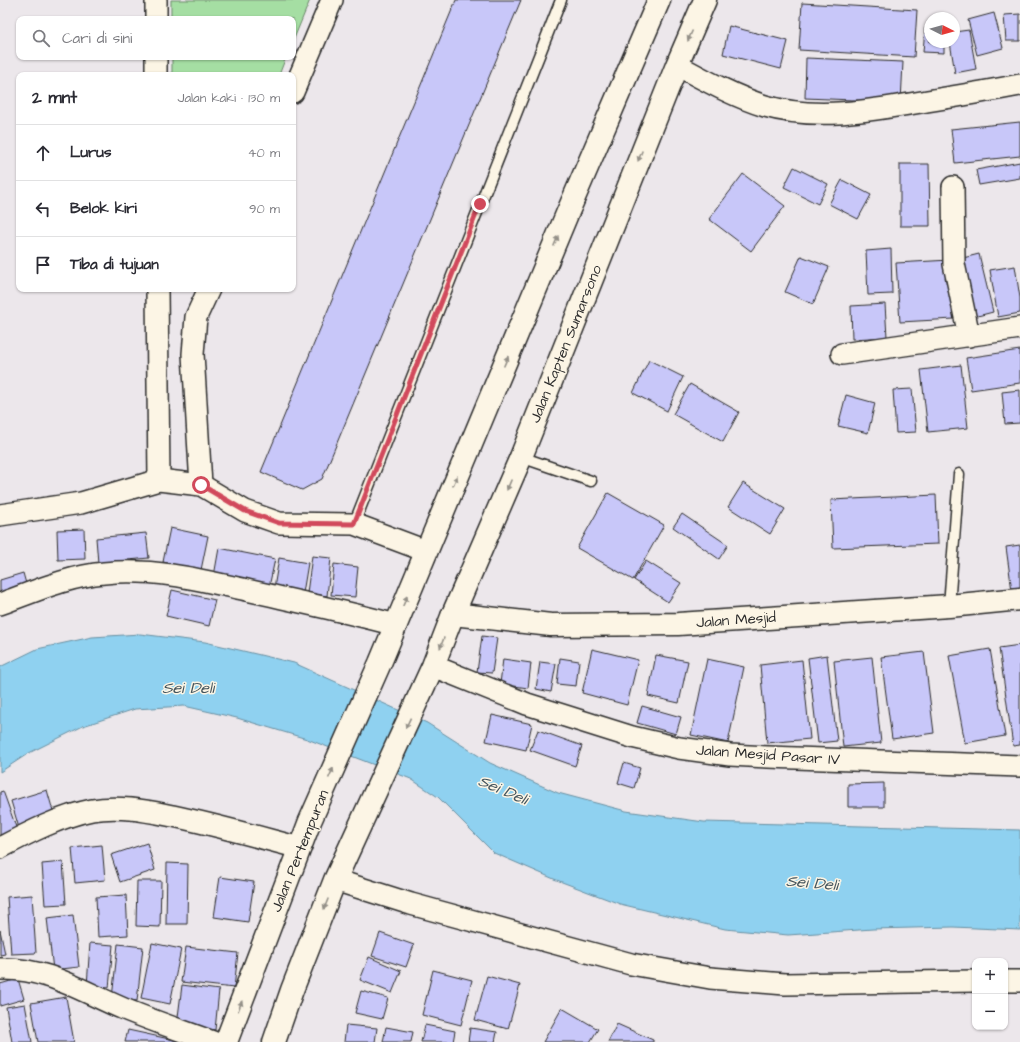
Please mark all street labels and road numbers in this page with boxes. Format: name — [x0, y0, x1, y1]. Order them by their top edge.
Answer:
street label: Jalan Kapten Sumarsono — [525, 261, 608, 426]
street label: Jalan Mesjid — [695, 607, 777, 633]
street label: Jalan Mesjid Pasar IV — [695, 740, 841, 771]
street label: Jalan Pertempuran — [266, 786, 334, 915]

